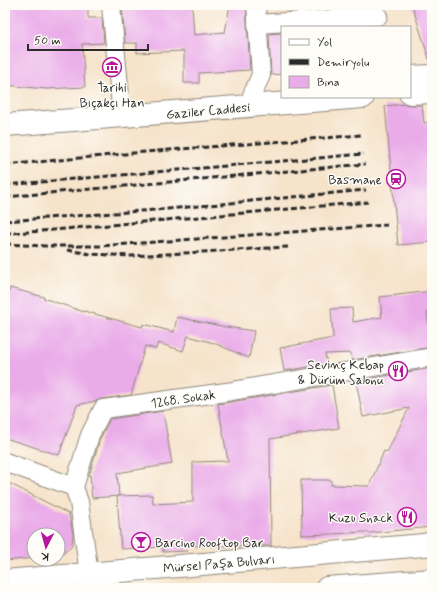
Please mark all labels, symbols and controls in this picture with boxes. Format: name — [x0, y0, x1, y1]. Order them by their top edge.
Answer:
scale bar — [28, 26, 148, 52]
legend — [281, 26, 411, 98]
text: 50 m — [34, 33, 61, 49]
text: Yol — [317, 35, 332, 51]
text: Demiryolu — [317, 55, 370, 71]
museum icon: Tarihi Bıçakçı Han — [101, 56, 123, 78]
text: Bina — [317, 75, 340, 91]
place label: Tarihi Bıçakçı Han — [79, 80, 145, 112]
street label: Gaziler Caddesi — [165, 99, 251, 124]
station icon: Basmane — [385, 168, 407, 190]
place label: Basmane — [328, 172, 382, 189]
place label: Sevinç Kebap & Dürüm Salonu — [298, 357, 384, 389]
restaurant icon: Sevinç Kebap & Dürüm Salonu — [387, 360, 409, 382]
street label: 1268. Sokak — [150, 386, 217, 412]
restaurant icon: Kuzu Snack — [396, 506, 418, 528]
place label: Kuzu Snack — [329, 510, 394, 527]
north arrow — [26, 527, 66, 567]
bar icon: Barcino Rooftop Bar — [130, 531, 152, 553]
place label: Barcino Rooftop Bar — [155, 535, 264, 552]
text: K — [40, 549, 50, 563]
street label: Mürsel Paşa Bulvarı — [162, 551, 276, 578]

